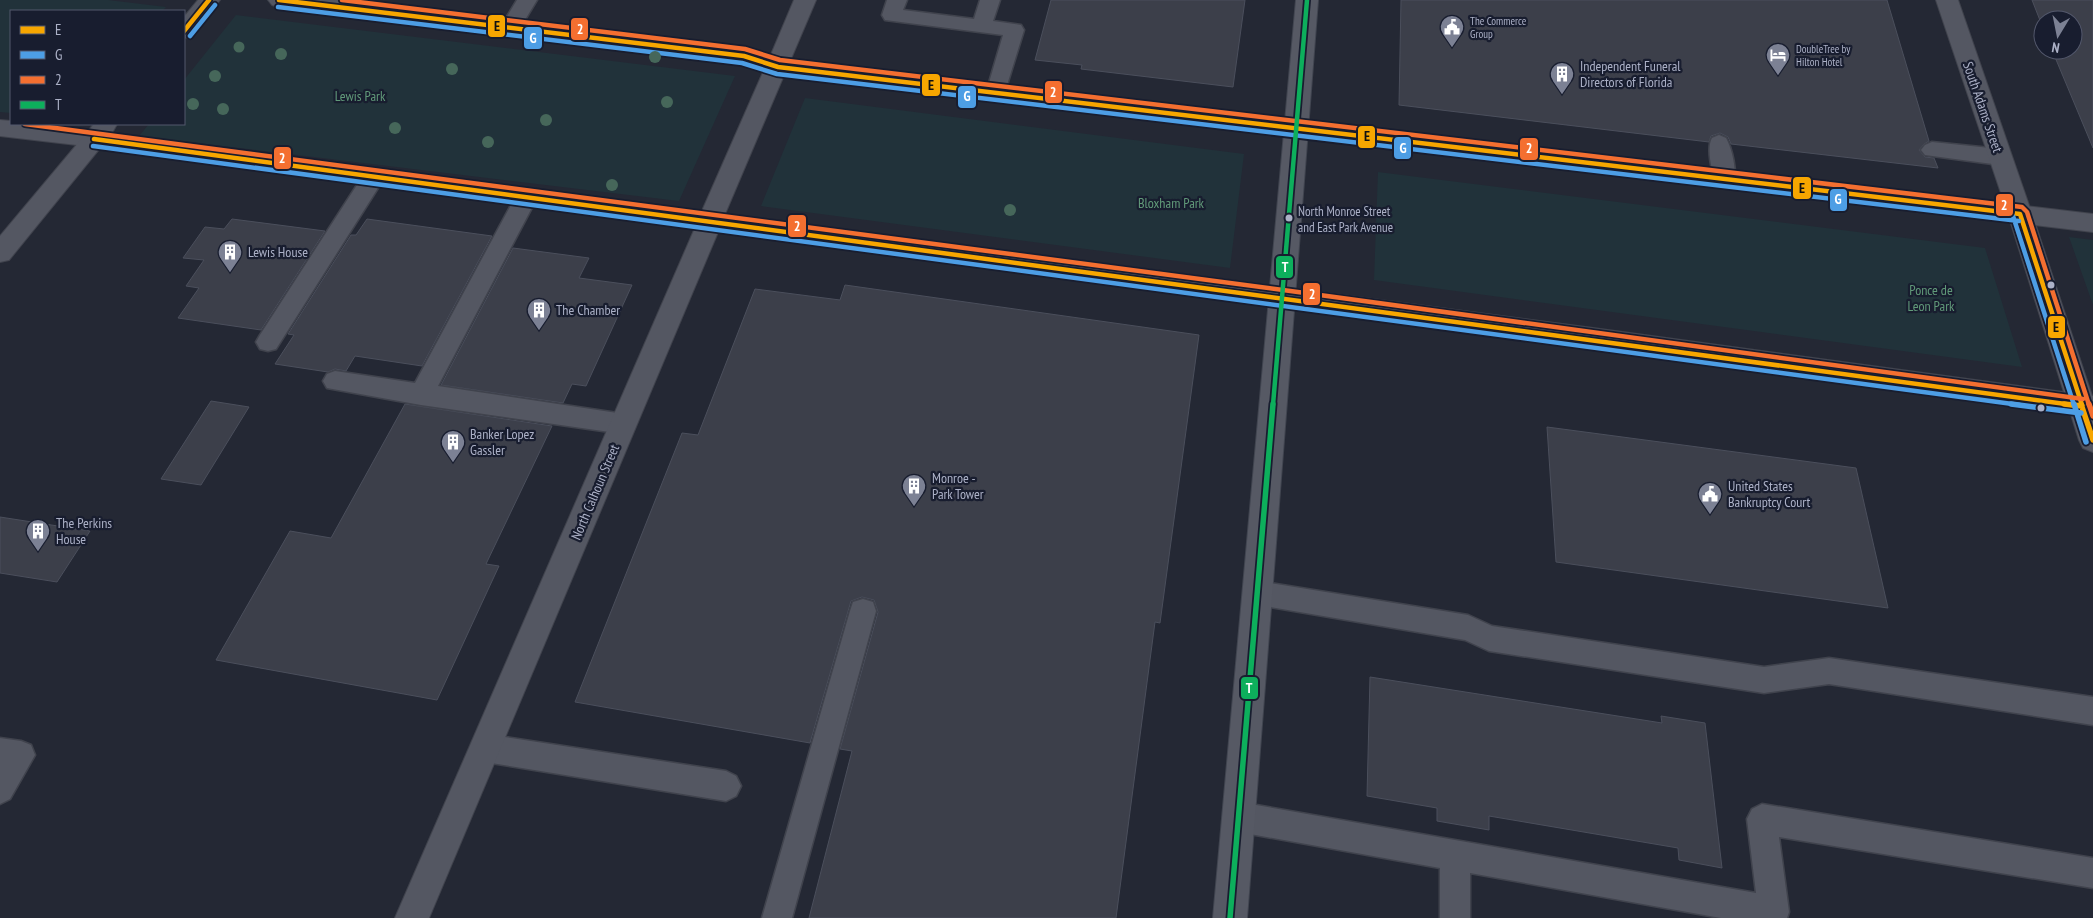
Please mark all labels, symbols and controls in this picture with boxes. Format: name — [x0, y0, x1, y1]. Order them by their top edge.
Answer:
legend — [10, 10, 185, 125]
north arrow — [2033, 10, 2083, 60]
line badge: E — [487, 14, 506, 38]
public building icon: The Commerce Group — [1439, 14, 1465, 48]
place label: The Commerce Group — [1470, 14, 1527, 41]
text: E — [494, 17, 500, 35]
line badge: 2 — [570, 17, 589, 41]
text: E — [55, 20, 61, 39]
text: 2 — [577, 20, 583, 38]
line badge: G — [523, 26, 543, 50]
text: G — [529, 29, 537, 47]
text: N — [2050, 38, 2061, 57]
hotel icon: DoubleTree by Hilton Hotel — [1765, 42, 1791, 76]
place label: DoubleTree by Hilton Hotel — [1796, 42, 1851, 69]
text: G — [55, 45, 62, 64]
place label: Independent Funeral Directors of Florida — [1580, 57, 1681, 91]
street label: South Adams Street — [1959, 59, 2007, 155]
building icon: Independent Funeral Directors of Florida — [1549, 61, 1575, 95]
text: 2 — [55, 70, 62, 89]
line badge: E — [921, 73, 941, 97]
text: E — [928, 76, 934, 94]
line badge: 2 — [1044, 80, 1063, 104]
text: 2 — [1050, 83, 1056, 101]
line badge: G — [957, 85, 977, 109]
park label: Lewis Park — [335, 87, 386, 105]
text: G — [963, 87, 971, 105]
text: T — [55, 95, 62, 114]
line badge: E — [1357, 125, 1376, 149]
text: E — [1364, 127, 1370, 145]
line badge: G — [1393, 136, 1412, 160]
line badge: 2 — [1519, 137, 1539, 161]
text: G — [1399, 139, 1407, 157]
text: 2 — [1526, 139, 1532, 157]
line badge: 2 — [273, 146, 292, 170]
text: 2 — [279, 149, 285, 167]
line badge: E — [1792, 176, 1812, 200]
text: E — [1799, 179, 1805, 197]
line badge: G — [1829, 188, 1848, 212]
text: G — [1834, 190, 1842, 208]
line badge: 2 — [1995, 193, 2014, 217]
park label: Bloxham Park — [1138, 194, 1205, 212]
text: 2 — [2001, 196, 2007, 214]
place label: North Monroe Street and East Park Avenue — [1298, 203, 1393, 236]
marker: North Monroe Street and East Park Avenue — [1284, 213, 1294, 223]
line badge: 2 — [787, 214, 807, 238]
text: 2 — [794, 217, 800, 235]
building icon: Lewis House — [217, 239, 243, 273]
place label: Lewis House — [248, 243, 308, 261]
line badge: T — [1275, 255, 1294, 279]
text: T — [1282, 258, 1289, 276]
unlabelled marker — [2046, 280, 2056, 290]
park label: Ponce de Leon Park — [1908, 281, 1955, 315]
line badge: 2 — [1302, 282, 1321, 306]
text: 2 — [1309, 285, 1315, 303]
building icon: The Chamber — [526, 297, 552, 331]
place label: The Chamber — [556, 301, 620, 319]
line badge: E — [2047, 315, 2066, 339]
text: E — [2053, 318, 2059, 336]
unlabelled marker — [2036, 403, 2046, 413]
place label: Banker Lopez Gassler — [470, 425, 534, 459]
building icon: Banker Lopez Gassler — [440, 429, 466, 463]
street label: North Calhoun Street — [567, 441, 623, 543]
place label: Monroe - Park Tower — [932, 469, 984, 503]
building icon: Monroe - Park Tower — [901, 473, 927, 507]
place label: United States Bankruptcy Court — [1728, 477, 1810, 511]
public building icon: United States Bankruptcy Court — [1697, 481, 1723, 515]
place label: The Perkins House — [56, 514, 112, 548]
building icon: The Perkins House — [25, 518, 51, 552]
line badge: T — [1240, 676, 1259, 700]
text: T — [1246, 679, 1253, 697]

